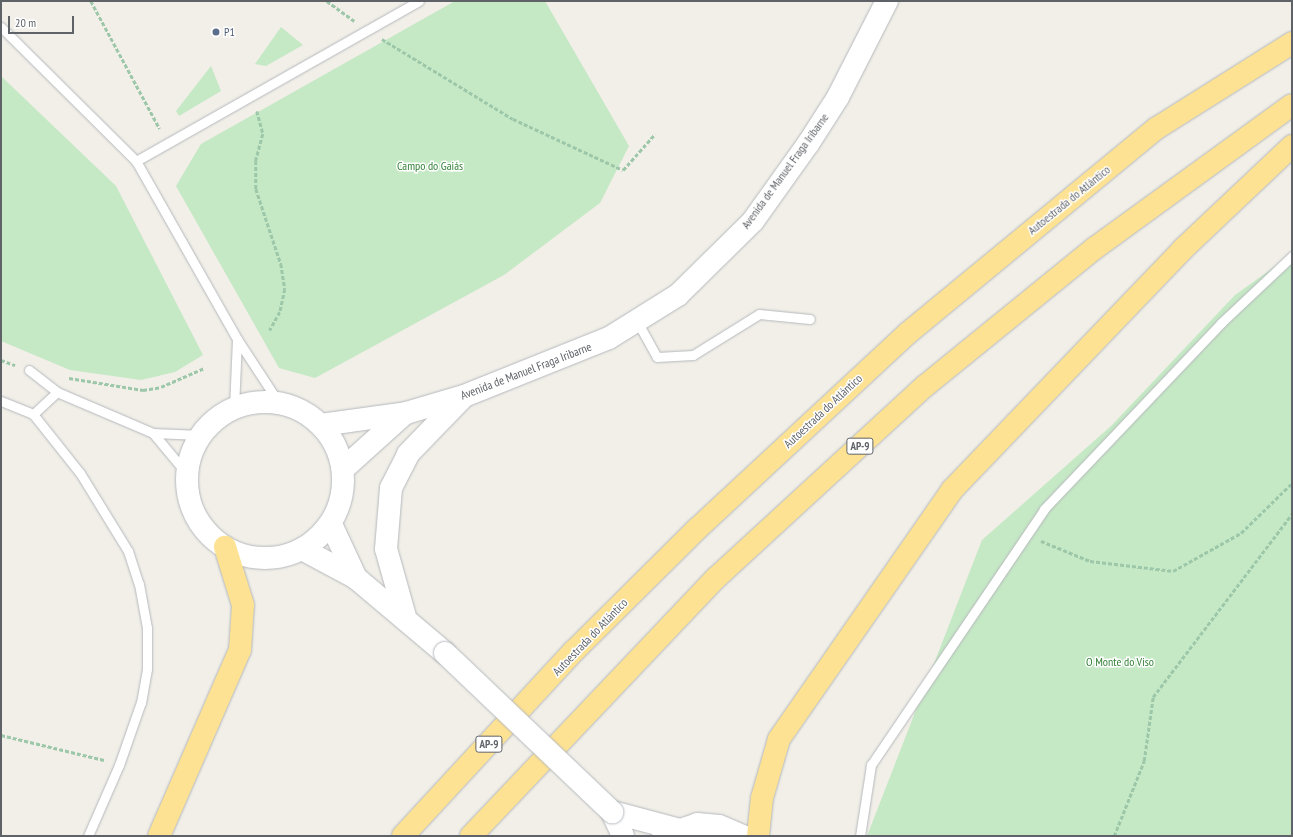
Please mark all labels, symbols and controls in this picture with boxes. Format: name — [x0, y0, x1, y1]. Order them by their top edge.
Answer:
scale bar — [10, 8, 76, 34]
text: 20 m — [15, 15, 36, 30]
place label: P1 — [224, 25, 235, 39]
marker: P1 — [211, 27, 221, 37]
street label: Avenida de Manuel Fraga Iribarne — [738, 111, 832, 231]
park label: Campo do Gaiás — [397, 159, 463, 173]
street label: Autoestrada do Atlántico — [1025, 162, 1113, 238]
street label: Avenida de Manuel Fraga Iribarne — [459, 339, 593, 403]
street label: Autoestrada do Atlántico — [781, 371, 865, 451]
road number: AP-9 — [846, 437, 874, 455]
street label: Autoestrada do Atlántico — [549, 595, 631, 679]
park label: O Monte do Viso — [1086, 655, 1154, 669]
road number: AP-9 — [475, 735, 503, 753]

